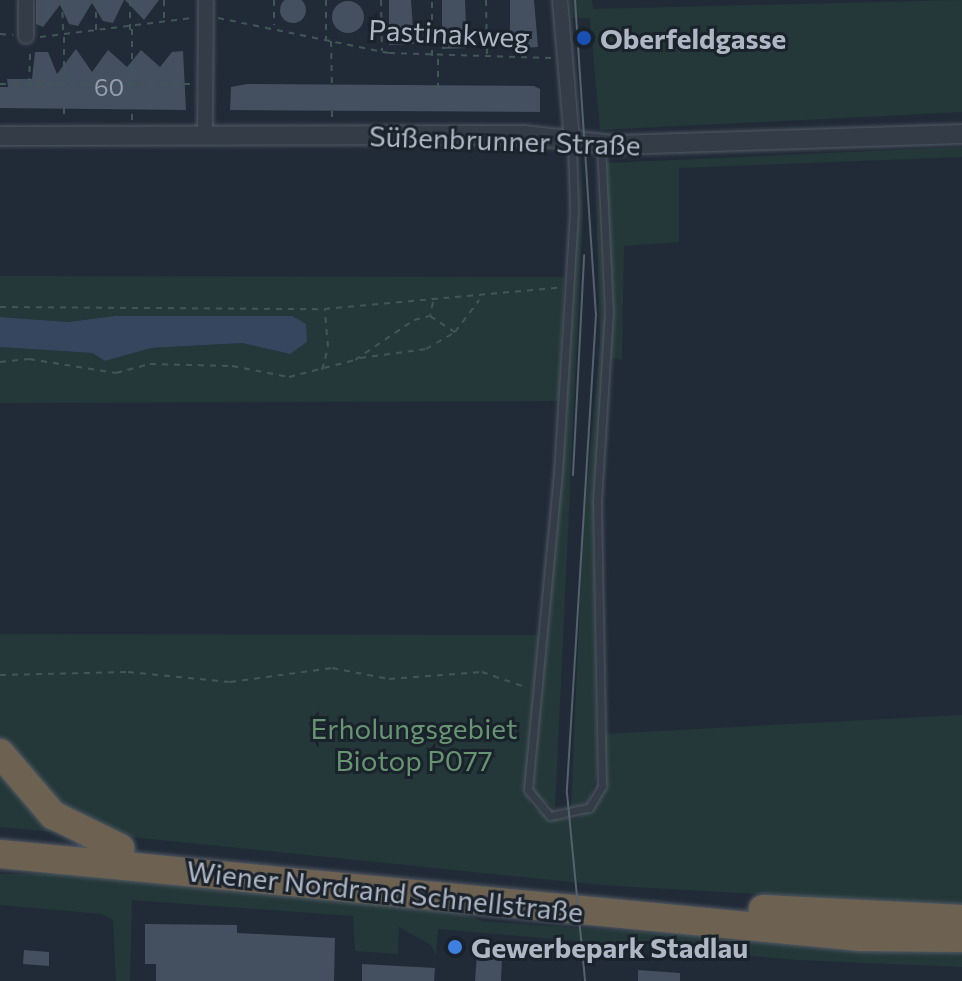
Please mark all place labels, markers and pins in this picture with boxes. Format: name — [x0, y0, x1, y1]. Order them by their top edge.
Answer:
place label: Oberfeldgasse — [600, 21, 786, 55]
marker: Oberfeldgasse — [575, 29, 593, 47]
place label: Gewerbepark Stadlau — [471, 930, 748, 964]
marker: Gewerbepark Stadlau — [446, 938, 464, 956]

